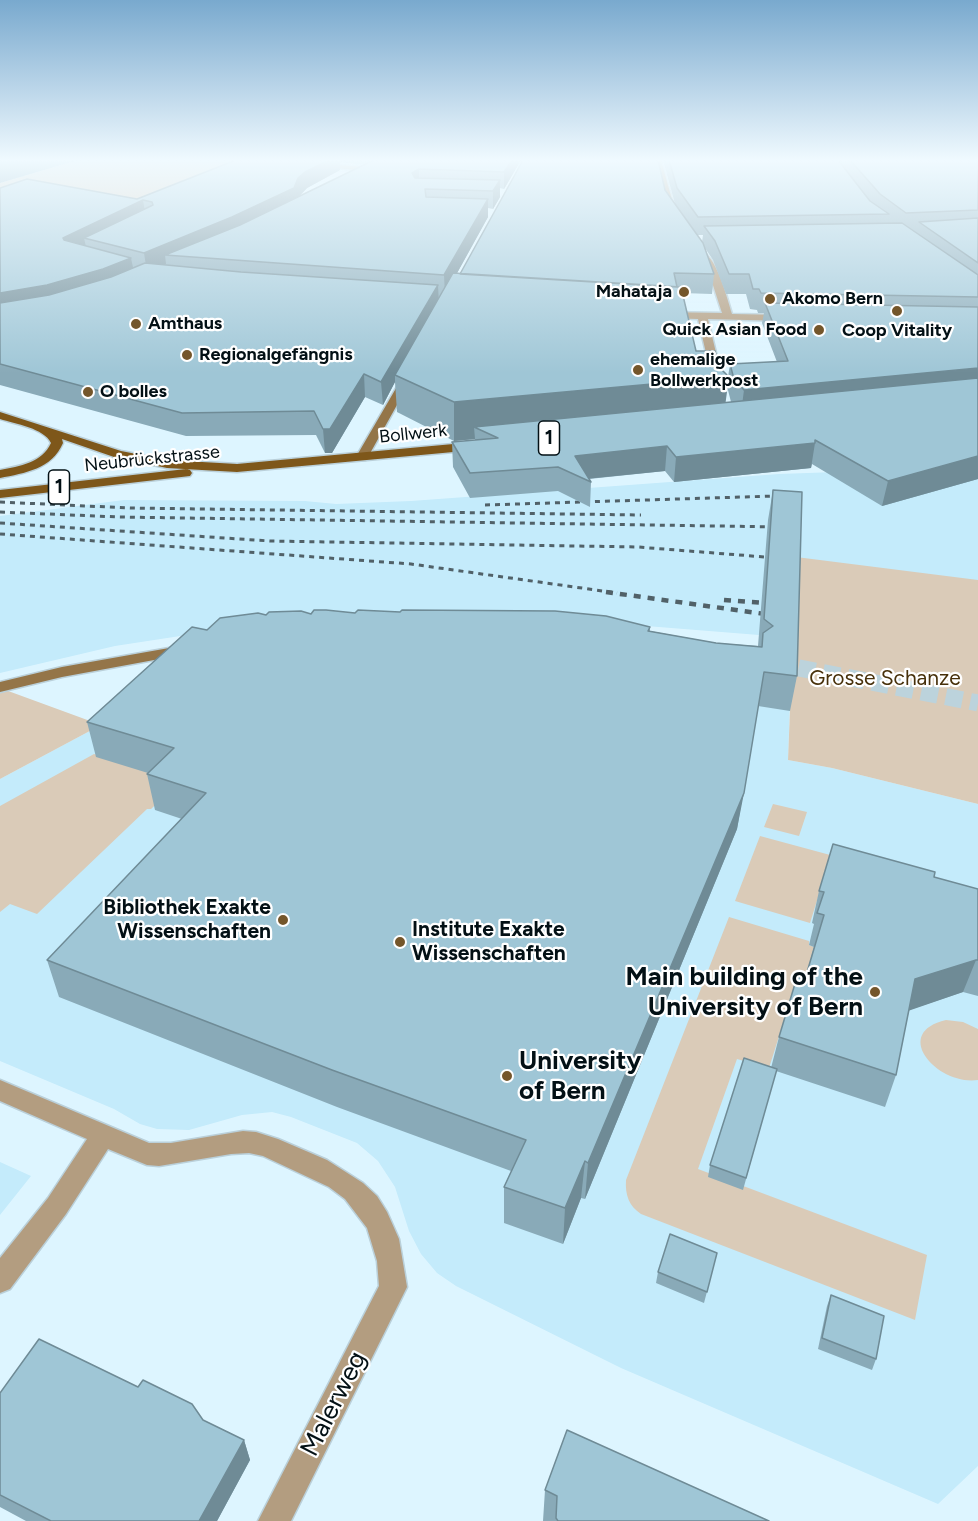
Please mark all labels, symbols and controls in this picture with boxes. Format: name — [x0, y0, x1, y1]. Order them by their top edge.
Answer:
place label: Mahataja — [596, 281, 672, 303]
marker: Mahataja — [677, 285, 691, 299]
place label: Akomo Bern — [782, 288, 883, 310]
marker: Akomo Bern — [763, 292, 777, 306]
marker: Coop Vitality — [890, 304, 904, 318]
place label: Amthaus — [148, 313, 222, 335]
marker: Amthaus — [129, 317, 143, 331]
place label: Quick Asian Food — [663, 319, 807, 341]
place label: Coop Vitality — [842, 320, 952, 342]
marker: Quick Asian Food — [812, 323, 826, 337]
place label: Regionalgefängnis — [199, 344, 353, 366]
marker: Regionalgefängnis — [180, 348, 194, 362]
place label: ehemalige Bollwerkpost — [650, 349, 758, 392]
marker: ehemalige Bollwerkpost — [631, 363, 645, 377]
place label: O bolles — [100, 381, 167, 403]
marker: O bolles — [81, 385, 95, 399]
street label: Bollwerk — [378, 420, 448, 448]
road number: 1 — [538, 421, 560, 455]
street label: Neubrückstrasse — [83, 441, 221, 477]
road number: 1 — [48, 470, 70, 504]
park label: Grosse Schanze — [809, 666, 961, 692]
place label: Bibliothek Exakte Wissenschaften — [103, 895, 271, 945]
marker: Bibliothek Exakte Wissenschaften — [276, 913, 290, 927]
place label: Institute Exakte Wissenschaften — [412, 917, 566, 967]
marker: Institute Exakte Wissenschaften — [393, 935, 407, 949]
place label: Main building of the University of Bern — [626, 961, 863, 1023]
marker: Main building of the University of Bern — [868, 985, 882, 999]
place label: University of Bern — [519, 1045, 642, 1106]
marker: University of Bern — [500, 1069, 514, 1083]
street label: Malerweg — [294, 1346, 374, 1462]

